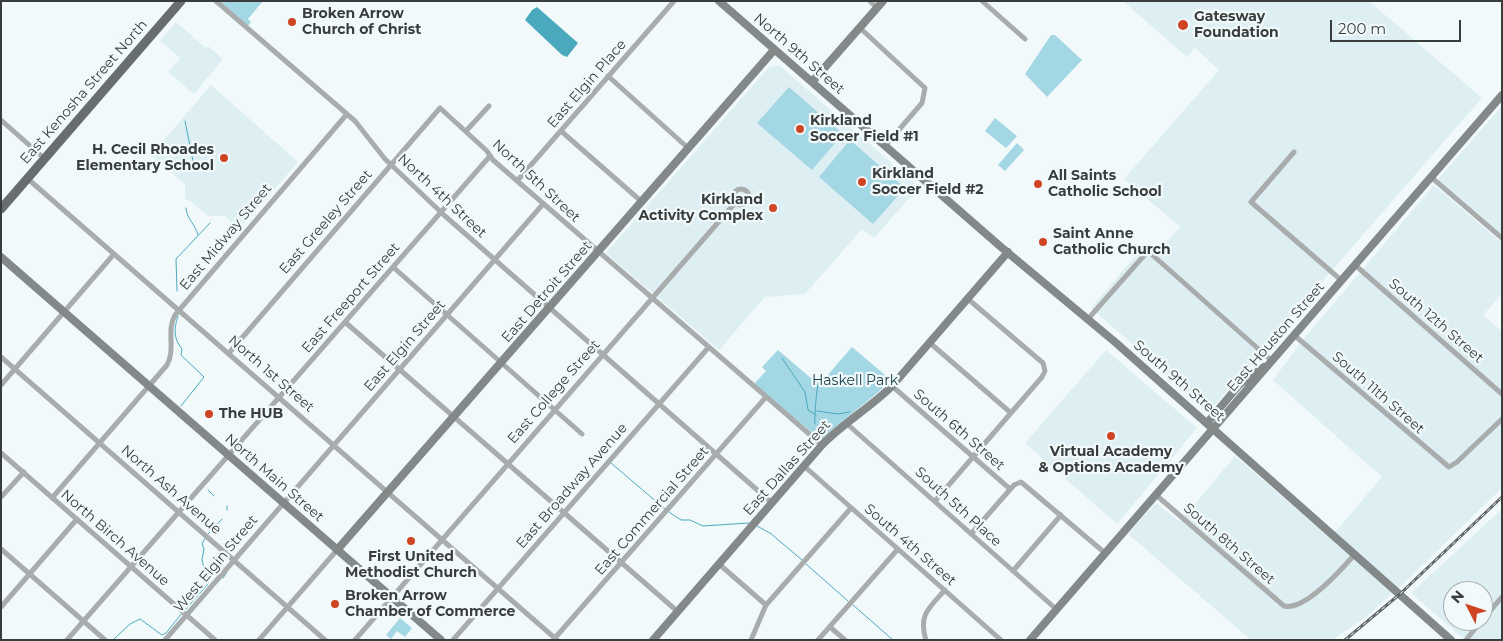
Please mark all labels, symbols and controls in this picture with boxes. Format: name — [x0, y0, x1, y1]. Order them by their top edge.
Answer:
place label: Broken Arrow Church of Christ — [302, 6, 421, 38]
place label: Gatesway Foundation — [1194, 9, 1279, 41]
street label: North 9th Street — [750, 10, 848, 98]
scale bar — [1333, 10, 1464, 42]
marker: Broken Arrow Church of Christ — [286, 16, 298, 28]
street label: East Kenosha Street North — [17, 17, 151, 167]
marker: Gatesway Foundation — [1176, 18, 1190, 32]
text: 200 m — [1338, 19, 1386, 38]
street label: East Elgin Place — [544, 36, 630, 132]
place label: Kirkland Soccer Field #1 — [810, 113, 919, 146]
marker: Kirkland Soccer Field #1 — [794, 123, 806, 135]
street label: North 5th Street — [489, 136, 583, 226]
place label: H. Cecil Rhoades Elementary School — [76, 142, 214, 174]
street label: North 4th Street — [394, 151, 490, 241]
marker: H. Cecil Rhoades Elementary School — [218, 152, 230, 164]
street label: East Greeley Street — [276, 166, 376, 278]
place label: Kirkland Soccer Field #2 — [872, 166, 983, 198]
place label: All Saints Catholic School — [1048, 168, 1162, 200]
marker: Kirkland Soccer Field #2 — [856, 176, 868, 188]
marker: All Saints Catholic School — [1032, 178, 1044, 190]
street label: East Midway Street — [177, 180, 275, 294]
place label: Kirkland Activity Complex — [638, 192, 763, 224]
marker: Kirkland Activity Complex — [767, 202, 779, 214]
place label: Saint Anne Catholic Church — [1053, 226, 1171, 258]
marker: Saint Anne Catholic Church — [1037, 236, 1049, 248]
street label: East Detroit Street — [498, 238, 596, 346]
street label: East Freeport Street — [299, 239, 403, 357]
street label: South 12th Street — [1385, 275, 1487, 367]
street label: East Houston Street — [1224, 279, 1328, 395]
street label: East Elgin Street — [361, 297, 449, 395]
street label: North 1st Street — [225, 332, 317, 416]
street label: East College Street — [504, 337, 604, 447]
street label: South 9th Street — [1130, 337, 1228, 425]
street label: South 11th Street — [1328, 348, 1428, 438]
park label: Haskell Park — [812, 373, 898, 389]
street label: South 6th Street — [910, 386, 1008, 474]
place label: The HUB — [219, 406, 283, 422]
marker: The HUB — [203, 408, 215, 420]
street label: East Dallas Street — [740, 417, 834, 519]
street label: East Broadway Avenue — [513, 420, 631, 552]
street label: North Main Street — [221, 430, 327, 526]
marker: Virtual Academy & Options Academy — [1105, 430, 1117, 442]
street label: North Ash Avenue — [117, 442, 225, 538]
street label: East Commercial Street — [591, 443, 713, 579]
place label: Virtual Academy & Options Academy — [1038, 444, 1184, 477]
street label: South 5th Place — [911, 464, 1005, 550]
street label: North Birch Avenue — [57, 486, 173, 590]
street label: South 8th Street — [1180, 500, 1278, 588]
street label: South 4th Street — [861, 501, 959, 589]
street label: West Elgin Street — [171, 512, 261, 616]
marker: First United Methodist Church — [405, 535, 417, 547]
place label: First United Methodist Church — [345, 549, 477, 582]
north arrow — [1443, 581, 1493, 631]
text: N — [1447, 587, 1468, 607]
place label: Broken Arrow Chamber of Commerce — [345, 588, 515, 620]
marker: Broken Arrow Chamber of Commerce — [329, 598, 341, 610]

